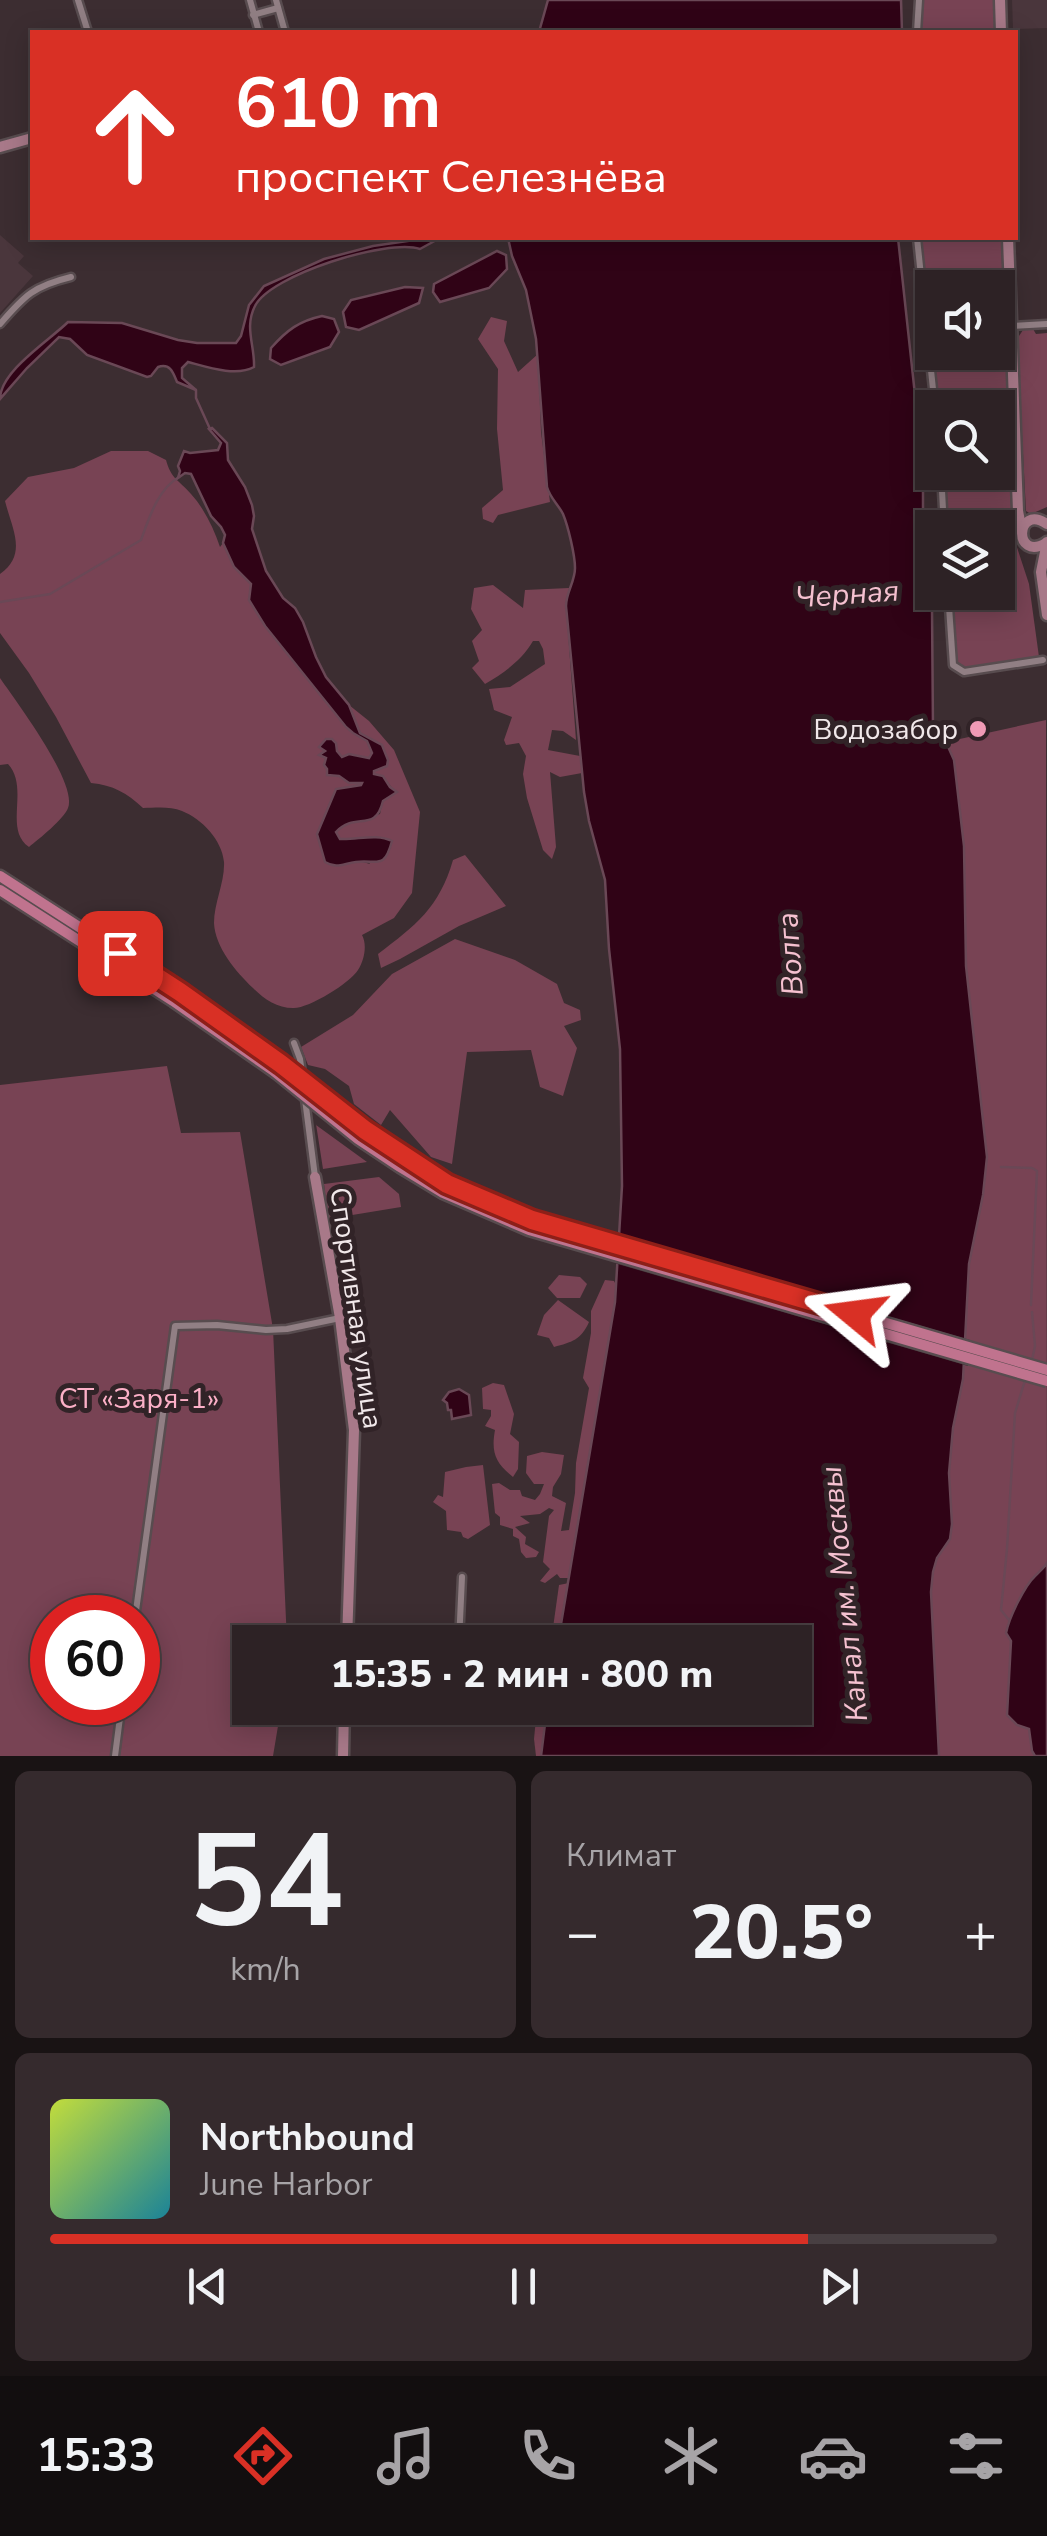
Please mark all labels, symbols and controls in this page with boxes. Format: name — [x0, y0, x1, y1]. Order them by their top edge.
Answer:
text: 610 m — [235, 56, 441, 152]
icon: ahead — [70, 70, 200, 200]
text: проспект Селезнёва — [235, 147, 667, 208]
map controls — [915, 270, 1015, 610]
button: sound — [915, 270, 1015, 370]
button: search — [915, 390, 1015, 490]
button: layers — [915, 510, 1015, 610]
water label: Черная — [794, 570, 900, 619]
place label: Водозабор — [813, 711, 958, 749]
marker: Водозабор — [967, 718, 989, 740]
pin — [78, 911, 163, 996]
water label: Волга — [767, 911, 814, 997]
icon: arrive — [93, 926, 148, 981]
street label: Спортивная улица — [320, 1185, 392, 1431]
position arrow — [803, 1262, 907, 1366]
park label: СТ «Заря-1» — [59, 1380, 219, 1418]
water label: Канал им. Москвы — [811, 1464, 878, 1724]
speed limit sign: 60 — [30, 1595, 160, 1725]
text: 15:35 · 2 мин · 800 m — [331, 1649, 713, 1700]
text: 54 — [187, 1794, 344, 1971]
text: Климат — [566, 1834, 676, 1877]
text: 20.5° — [690, 1882, 873, 1984]
text: − — [566, 1896, 599, 1971]
text: + — [964, 1896, 997, 1971]
text: km/h — [230, 1948, 301, 1991]
text: Northbound — [200, 2112, 415, 2163]
text: June Harbor — [200, 2163, 372, 2206]
icon: previous — [180, 2259, 235, 2314]
icon: pause — [496, 2259, 551, 2314]
icon: next — [812, 2259, 867, 2314]
icon: directions — [228, 2421, 298, 2491]
icon: music — [371, 2421, 441, 2491]
icon: phone — [513, 2421, 583, 2491]
icon: climate — [656, 2421, 726, 2491]
icon: car — [798, 2421, 868, 2491]
icon: filters — [941, 2421, 1011, 2491]
text: 15:33 — [36, 2426, 155, 2487]

